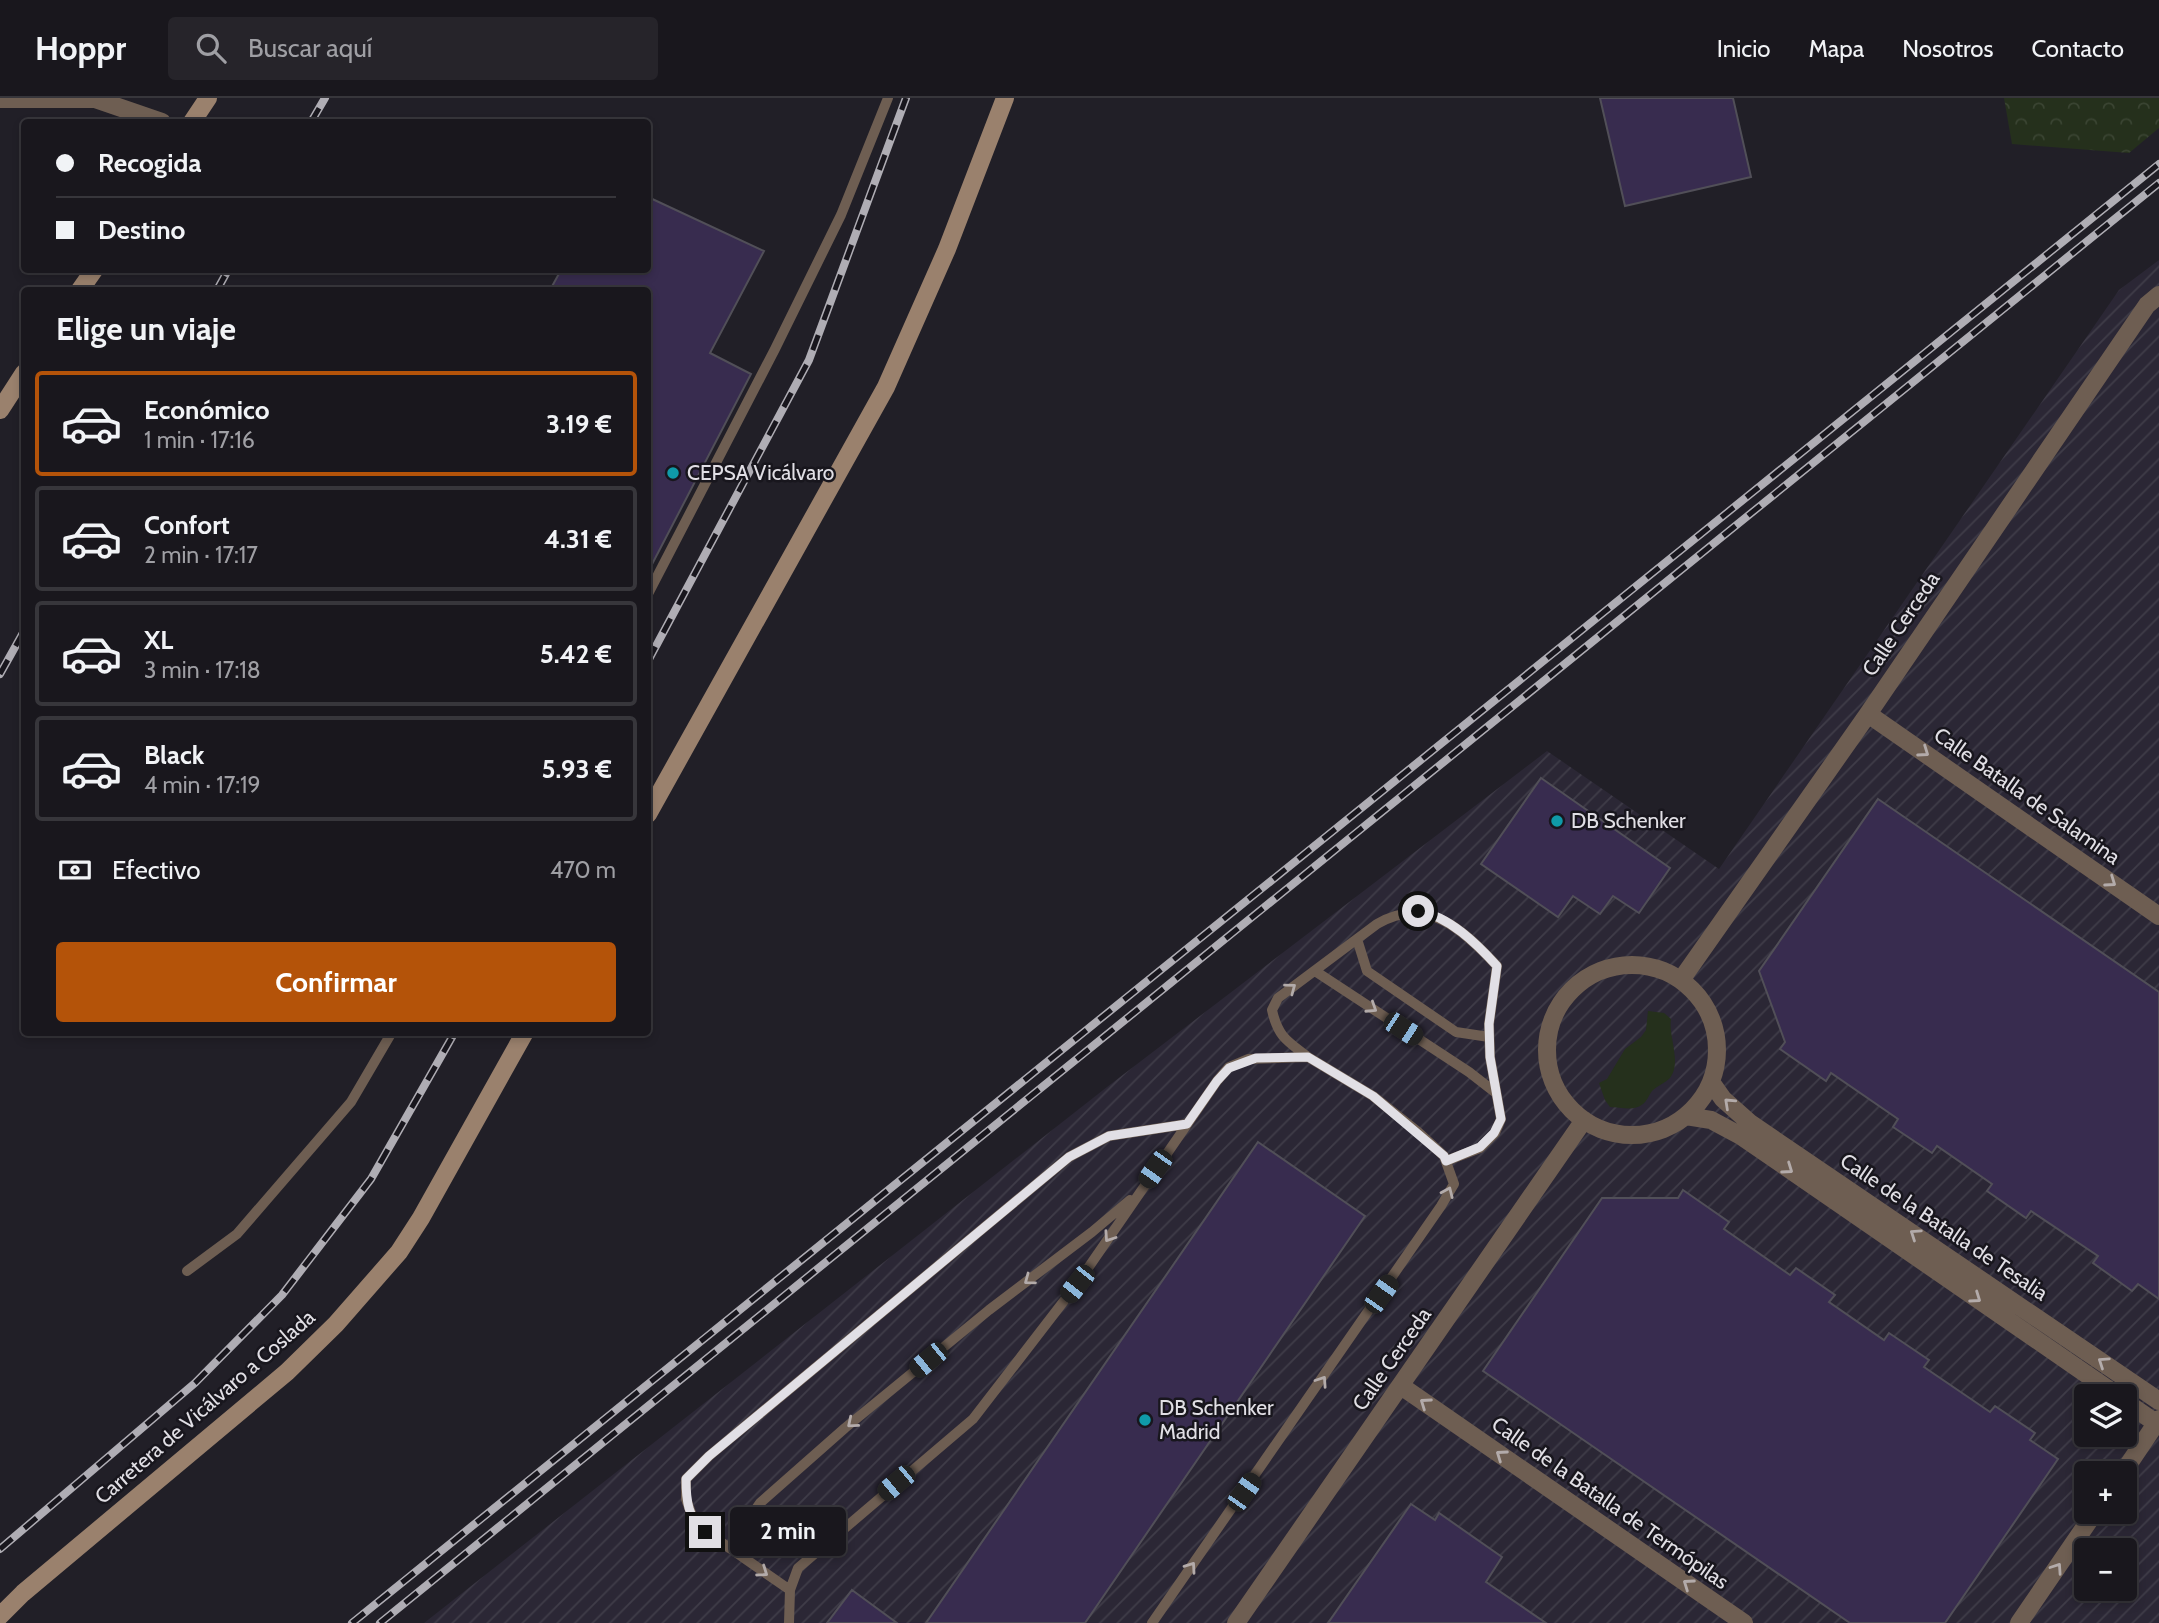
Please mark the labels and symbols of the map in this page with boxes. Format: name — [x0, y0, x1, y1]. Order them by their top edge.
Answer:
place label: CEPSA Vicálvaro — [687, 460, 834, 485]
marker: CEPSA Vicálvaro — [665, 465, 681, 481]
street label: Calle Cerceda — [1857, 567, 1944, 680]
street label: Calle Batalla de Salamina — [1929, 722, 2125, 869]
one-way arrow — [1916, 744, 1929, 756]
place label: DB Schenker — [1571, 808, 1686, 833]
marker: DB Schenker — [1549, 813, 1565, 829]
one-way arrow — [2103, 874, 2116, 886]
route start — [1402, 895, 1434, 927]
one-way arrow — [1283, 983, 1296, 996]
one-way arrow — [1364, 1000, 1377, 1013]
car — [1380, 1009, 1427, 1049]
one-way arrow — [1724, 1099, 1737, 1112]
car — [1135, 1146, 1176, 1192]
street label: Calle de la Batalla de Tesalia — [1836, 1148, 2053, 1305]
one-way arrow — [1780, 1161, 1793, 1173]
one-way arrow — [1440, 1187, 1454, 1199]
one-way arrow — [1105, 1229, 1117, 1242]
one-way arrow — [1909, 1230, 1922, 1243]
car — [1056, 1261, 1099, 1307]
one-way arrow — [1024, 1271, 1037, 1284]
car — [1361, 1271, 1402, 1317]
one-way arrow — [1968, 1290, 1981, 1303]
street label: Calle Cerceda — [1347, 1302, 1436, 1415]
street label: Carretera de Vicálvaro a Coslada — [90, 1304, 320, 1509]
car — [906, 1339, 951, 1381]
one-way arrow — [2097, 1358, 2110, 1371]
one-way arrow — [1314, 1376, 1326, 1389]
place label: DB Schenker Madrid — [1159, 1395, 1274, 1444]
one-way arrow — [1420, 1399, 1433, 1411]
street label: Calle de la Batalla de Termópilas — [1487, 1411, 1734, 1594]
marker: DB Schenker Madrid — [1137, 1412, 1153, 1428]
one-way arrow — [847, 1414, 859, 1427]
one-way arrow — [1496, 1451, 1509, 1463]
car — [874, 1461, 919, 1505]
car — [1224, 1469, 1265, 1515]
callout: 2 min — [730, 1508, 845, 1556]
route end — [689, 1516, 721, 1548]
one-way arrow — [1183, 1562, 1195, 1575]
one-way arrow — [2049, 1562, 2062, 1575]
one-way arrow — [755, 1564, 768, 1576]
one-way arrow — [1683, 1580, 1696, 1592]

